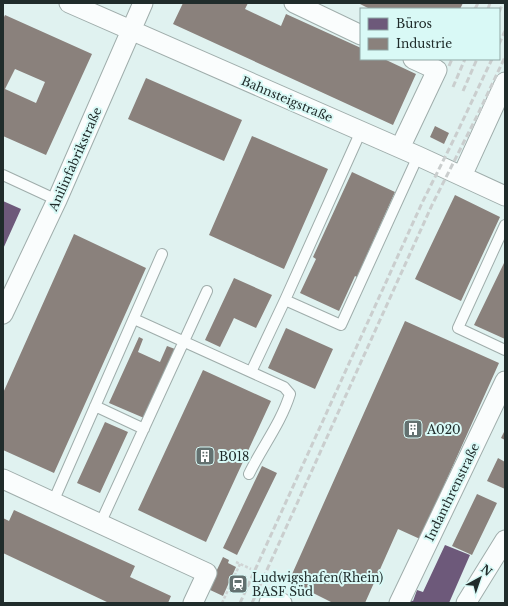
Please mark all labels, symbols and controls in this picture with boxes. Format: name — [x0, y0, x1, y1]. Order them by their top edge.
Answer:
legend — [360, 8, 500, 60]
text: Büros — [396, 16, 432, 31]
text: Industrie — [396, 36, 452, 51]
street label: Bahnsteigstraße — [239, 73, 335, 125]
street label: Anilinfabrikstraße — [45, 105, 105, 214]
building icon: A020 — [402, 418, 424, 440]
place label: A020 — [426, 422, 461, 437]
street label: Indanthrenstraße — [422, 440, 482, 543]
building icon: B018 — [194, 445, 216, 467]
place label: B018 — [219, 449, 249, 464]
north arrow — [460, 558, 500, 598]
text: N — [478, 562, 495, 579]
place label: Ludwigshafen(Rhein) BASF Süd — [252, 570, 383, 599]
station icon: Ludwigshafen(Rhein) BASF Süd — [227, 573, 249, 595]

